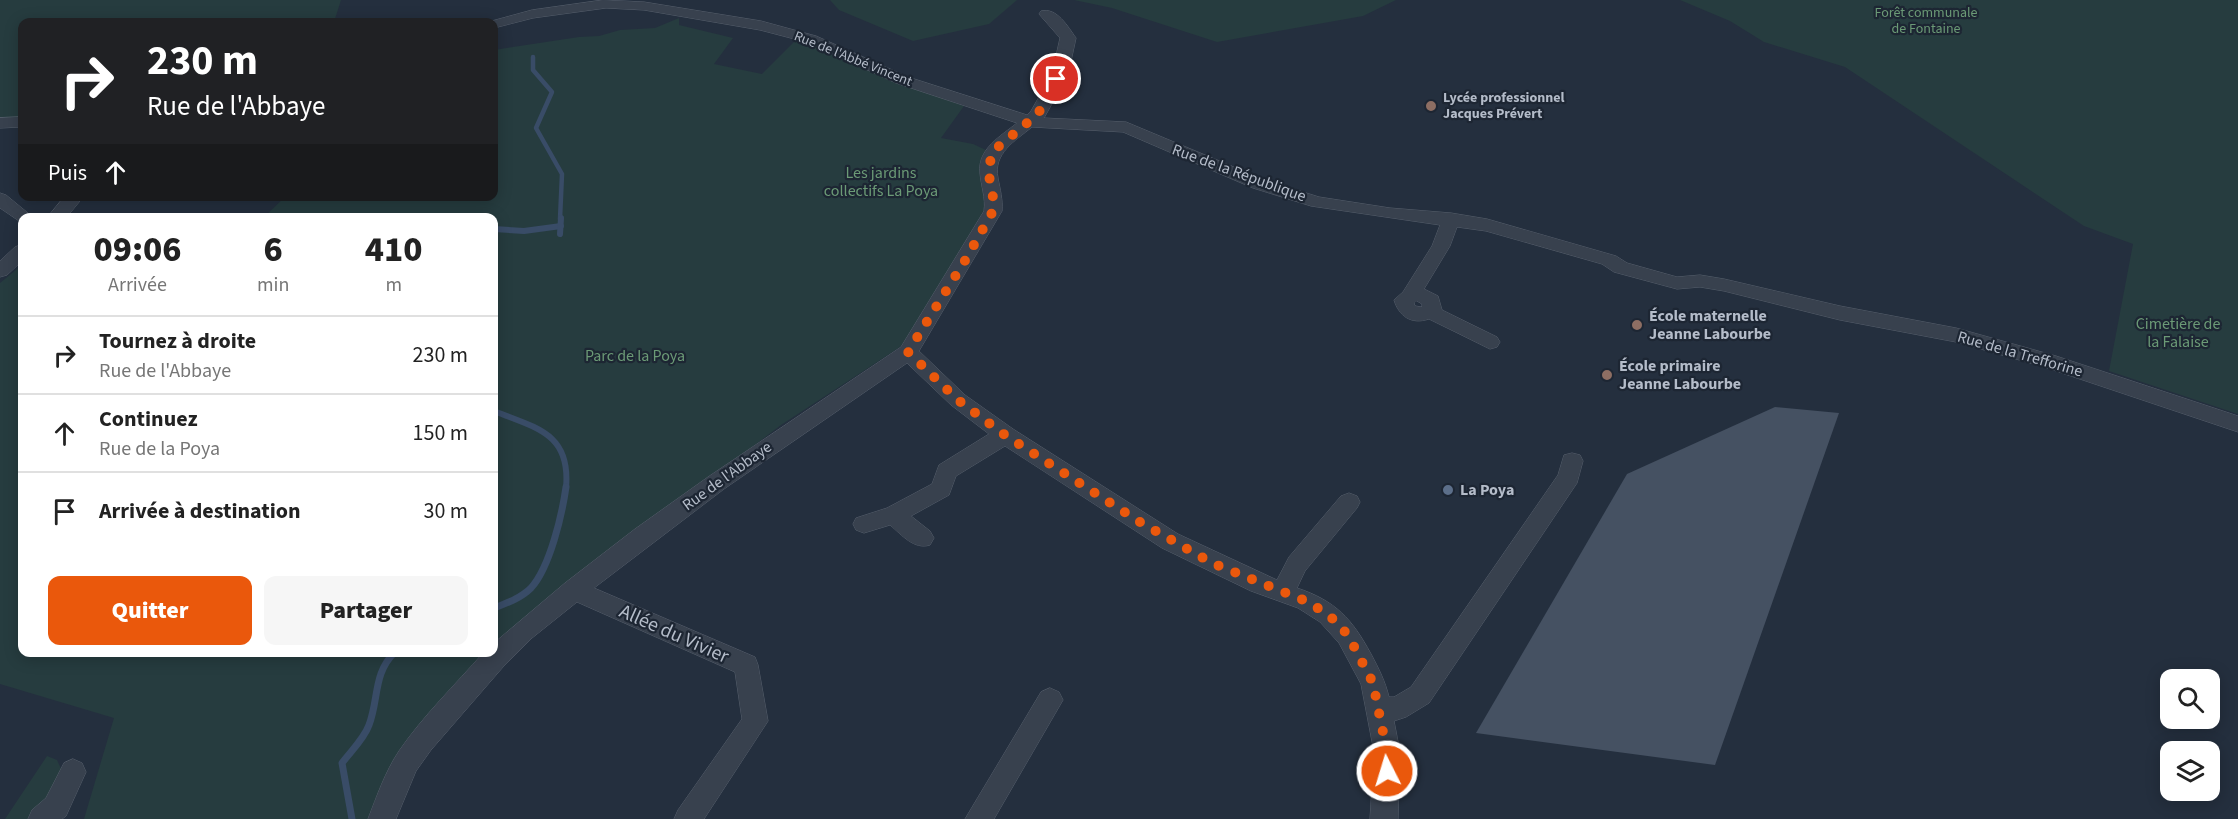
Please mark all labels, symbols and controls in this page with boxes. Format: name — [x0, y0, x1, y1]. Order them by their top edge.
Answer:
park label: Forêt communale de Fontaine — [1874, 3, 1978, 39]
street label: Rue de l'Abbé Vincent — [791, 26, 915, 92]
text: 230 m — [147, 31, 258, 91]
icon: right — [48, 42, 126, 120]
pin — [1030, 53, 1081, 104]
icon: arrive — [1039, 62, 1072, 95]
text: Rue de l'Abbaye — [147, 87, 325, 126]
place label: Lycée professionnel Jacques Prévert — [1443, 88, 1565, 124]
marker: Lycée professionnel Jacques Prévert — [1424, 99, 1438, 113]
street label: Rue de la République — [1169, 139, 1309, 207]
icon: ahead — [99, 156, 132, 189]
text: Puis — [48, 157, 87, 189]
park label: Les jardins collectifs La Poya — [824, 162, 938, 202]
text: 09:06 — [93, 224, 182, 275]
text: 6 — [264, 224, 283, 275]
text: 410 — [365, 224, 423, 275]
text: Arrivée — [108, 271, 167, 299]
text: min — [257, 271, 289, 299]
text: m — [385, 271, 402, 299]
place label: École maternelle Jeanne Labourbe — [1649, 305, 1771, 345]
park label: Cimetière de la Falaise — [2136, 313, 2220, 353]
marker: École maternelle Jeanne Labourbe — [1630, 318, 1644, 332]
text: Tournez à droite — [99, 325, 256, 357]
street label: Rue de la Trefforine — [1955, 326, 2085, 382]
icon: right — [48, 339, 81, 372]
text: 230 m — [413, 339, 468, 371]
park label: Parc de la Poya — [585, 345, 685, 367]
place label: École primaire Jeanne Labourbe — [1619, 355, 1741, 395]
text: Rue de l'Abbaye — [99, 357, 231, 385]
marker: École primaire Jeanne Labourbe — [1600, 368, 1614, 382]
text: Continuez — [99, 403, 198, 435]
icon: ahead — [48, 417, 81, 450]
text: 150 m — [413, 417, 468, 449]
text: Rue de la Poya — [99, 435, 220, 463]
street label: Rue de l'Abbaye — [678, 436, 776, 516]
place label: La Poya — [1460, 479, 1514, 501]
marker: La Poya — [1441, 483, 1455, 497]
icon: arrive — [48, 495, 81, 528]
text: Arrivée à destination — [99, 495, 301, 527]
text: 30 m — [423, 495, 468, 527]
button: Quitter — [48, 576, 252, 645]
button: Partager — [264, 576, 468, 645]
street label: Allée du Vivier — [615, 597, 733, 671]
map controls — [2160, 669, 2220, 801]
button: search — [2160, 669, 2220, 729]
position arrow — [1355, 739, 1419, 803]
button: layers — [2160, 741, 2220, 801]

